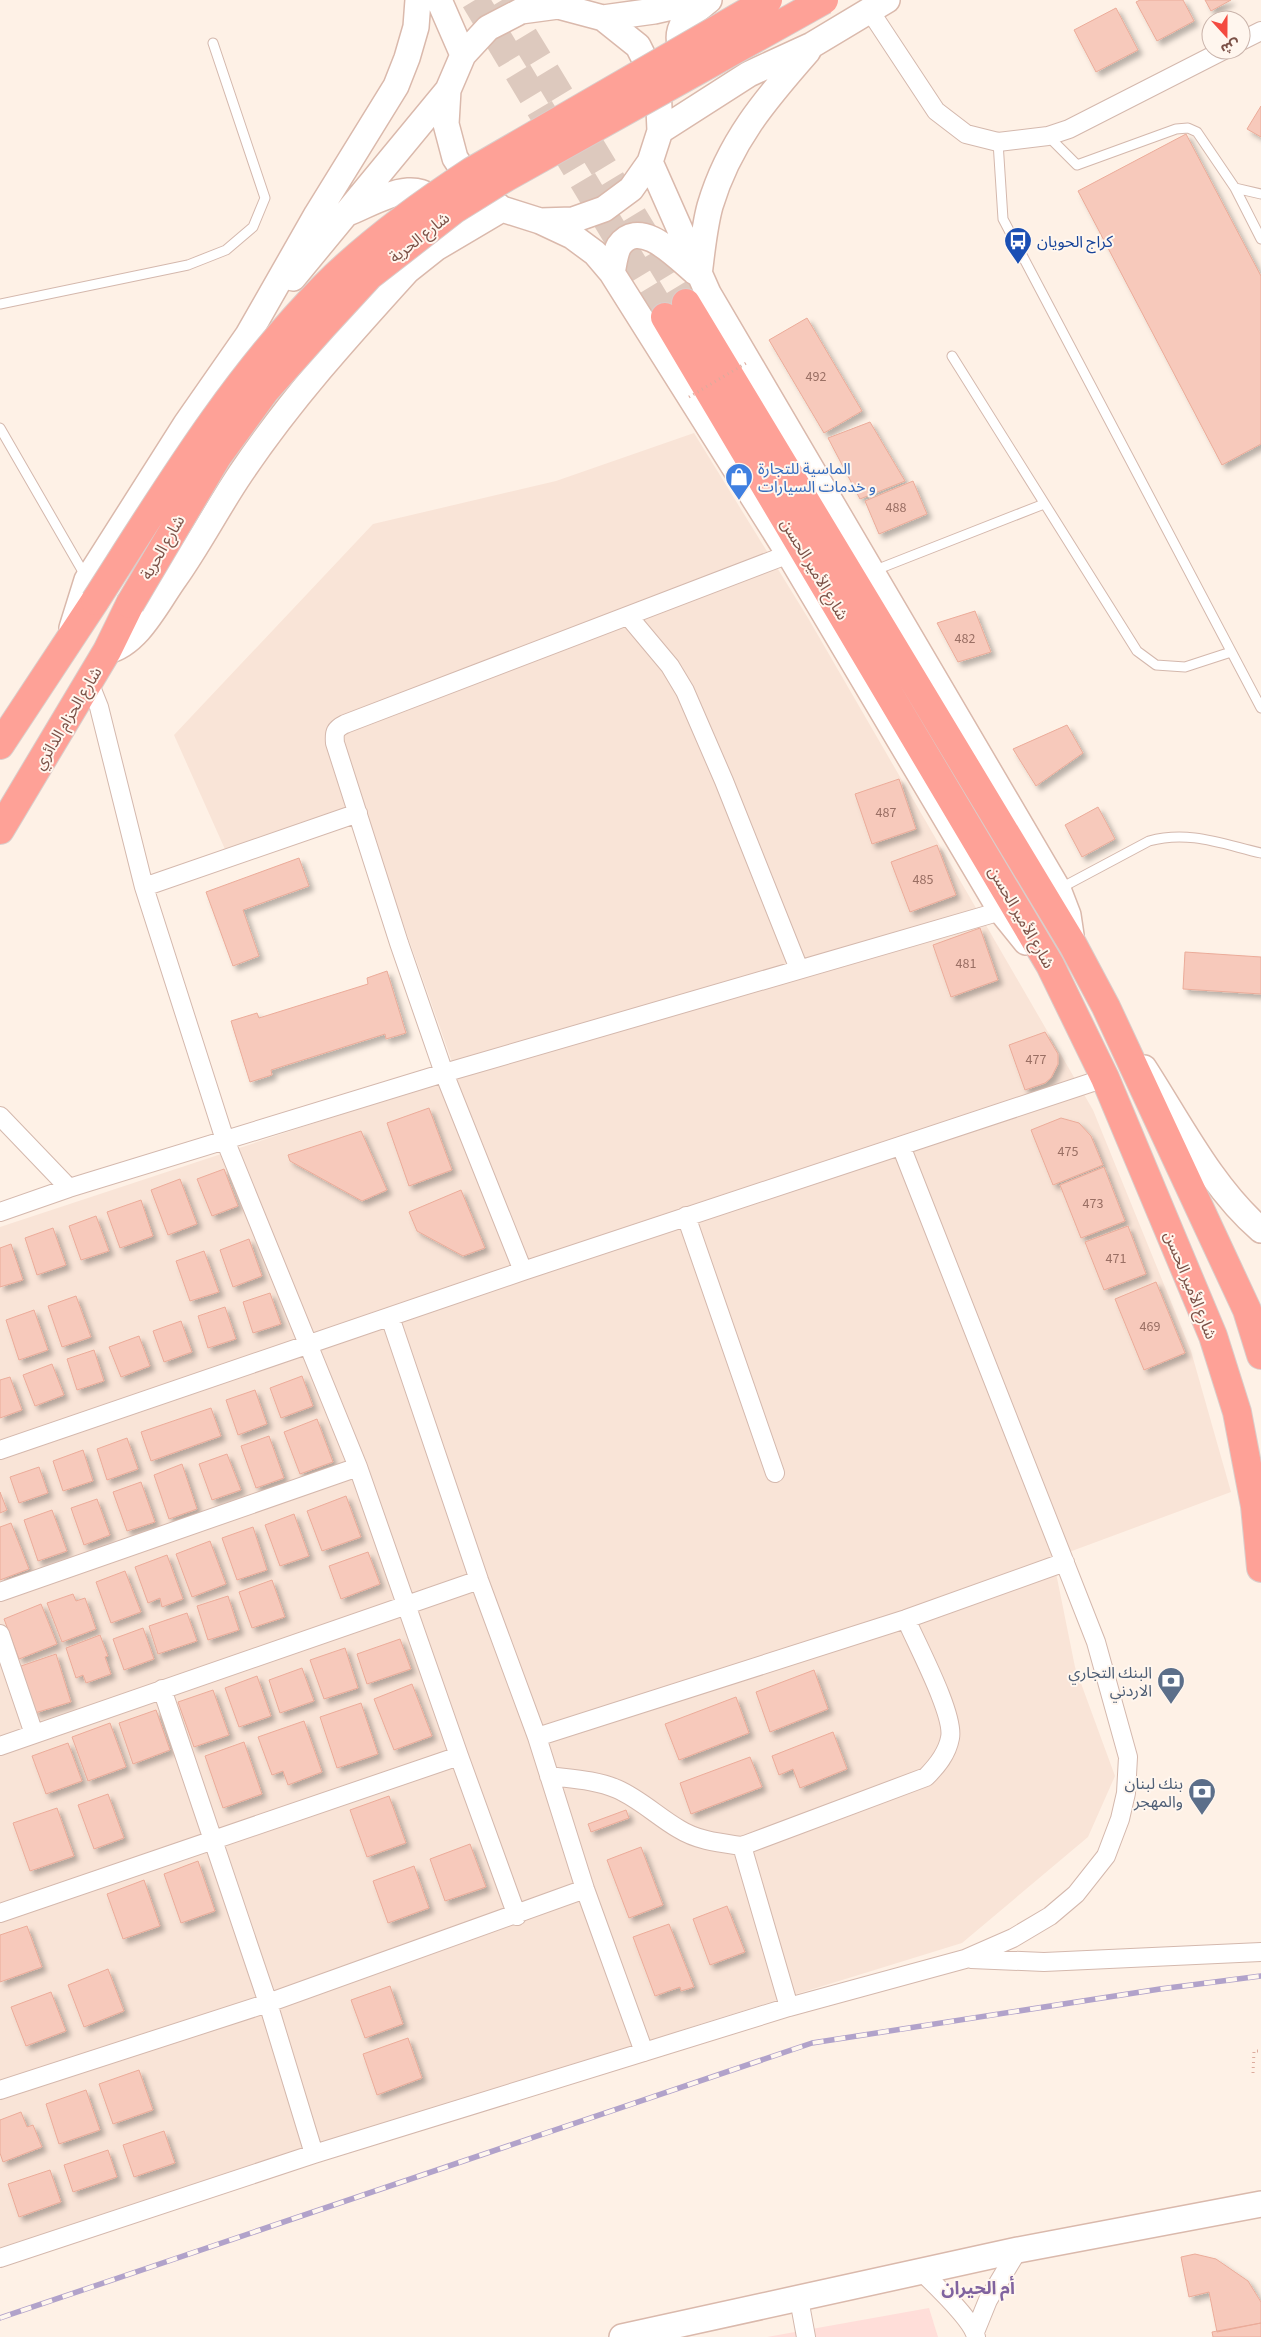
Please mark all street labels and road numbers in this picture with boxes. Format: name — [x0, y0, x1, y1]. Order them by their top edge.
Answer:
street label: شارع الحرية — [385, 207, 455, 269]
street label: شارع الحرية — [136, 511, 191, 584]
street label: شارع الأمير الحسن — [774, 515, 853, 625]
street label: شارع الحزام الدائري — [28, 663, 108, 775]
street label: شارع الأمير الحسن — [982, 862, 1059, 973]
street label: شارع الأمير الحسن — [1157, 1228, 1222, 1343]

